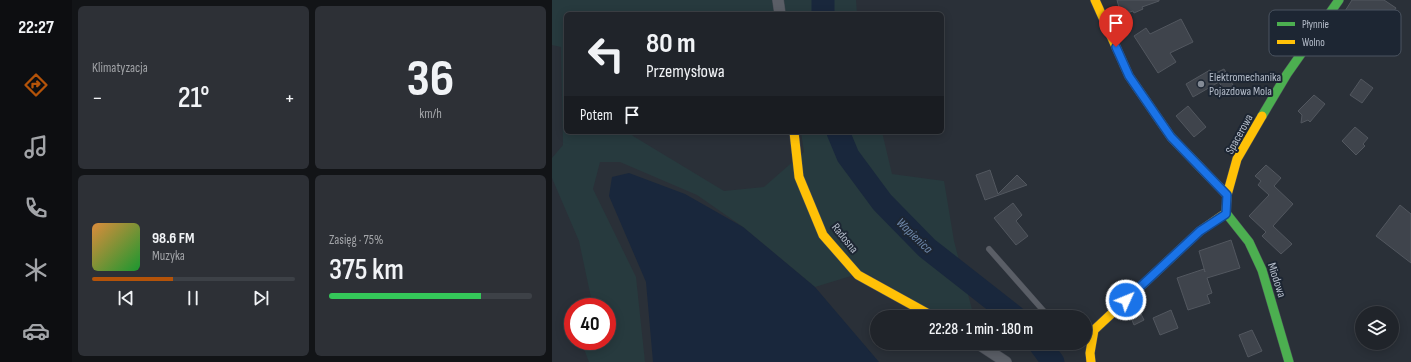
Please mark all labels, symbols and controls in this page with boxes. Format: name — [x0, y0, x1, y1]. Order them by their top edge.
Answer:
pin — [1099, 6, 1133, 47]
legend — [1269, 10, 1401, 56]
icon: arrive — [1105, 12, 1127, 34]
text: 22:27 — [18, 17, 54, 38]
text: Płynnie — [1302, 18, 1329, 31]
text: 80 m — [646, 27, 695, 60]
icon: left — [580, 28, 632, 80]
text: Wolno — [1302, 36, 1325, 49]
text: 36 — [407, 48, 454, 111]
text: Klimatyzacja — [92, 60, 148, 76]
text: Przemysłowa — [646, 61, 725, 82]
place label: Elektromechanika Pojazdowa Mola — [1209, 70, 1282, 99]
icon: directions — [22, 71, 50, 99]
marker: Elektromechanika Pojazdowa Mola — [1196, 79, 1206, 89]
text: 21° — [178, 80, 209, 116]
text: − — [92, 85, 103, 112]
text: + — [284, 85, 295, 112]
icon: arrive — [621, 104, 643, 126]
text: km/h — [419, 106, 442, 122]
text: Potem — [580, 106, 613, 125]
street label: Spacerowa — [1222, 111, 1257, 157]
icon: music — [22, 133, 50, 161]
icon: phone — [22, 194, 50, 222]
water label: Wapienica — [893, 215, 936, 257]
street label: Radosna — [828, 220, 861, 257]
text: 98.6 FM — [152, 229, 194, 248]
text: Zasięg · 75% — [329, 232, 383, 248]
text: Muzyka — [152, 248, 185, 264]
text: 375 km — [329, 252, 404, 288]
icon: climate — [22, 256, 50, 284]
street label: Miodowa — [1264, 261, 1289, 300]
position arrow — [1105, 279, 1147, 321]
icon: previous — [115, 287, 137, 309]
icon: pause — [182, 287, 204, 309]
icon: next — [250, 287, 272, 309]
speed limit sign: 40 — [564, 298, 616, 350]
map controls — [1355, 306, 1399, 350]
button: layers — [1355, 306, 1399, 350]
icon: car — [22, 317, 50, 345]
text: 22:28 · 1 min · 180 m — [929, 320, 1033, 339]

